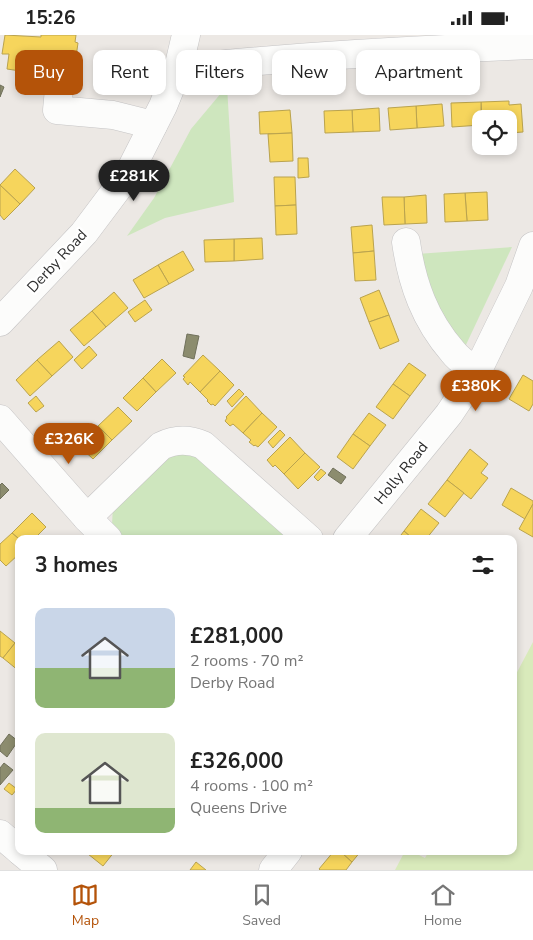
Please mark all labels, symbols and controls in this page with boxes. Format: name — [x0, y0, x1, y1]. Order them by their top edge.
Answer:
text: 15:26 — [25, 5, 75, 31]
chip: Buy — [15, 50, 83, 95]
chip: Rent — [93, 50, 166, 95]
chip: Filters — [176, 50, 262, 95]
chip: New — [272, 50, 346, 95]
chip: Apartment — [356, 50, 480, 95]
map controls — [472, 110, 517, 155]
button: locate — [472, 110, 517, 155]
pin: £281K — [99, 159, 169, 202]
text: £281K — [109, 165, 159, 187]
street label: Derby Road — [23, 225, 91, 297]
pin: £380K — [441, 369, 511, 412]
text: £380K — [451, 375, 501, 397]
pin: £326K — [34, 423, 104, 465]
text: £326K — [44, 428, 94, 450]
street label: Holly Road — [370, 438, 432, 508]
text: 3 homes — [35, 551, 118, 579]
icon: filters — [469, 551, 497, 579]
text: £281,000 — [190, 622, 283, 650]
icon: home — [75, 628, 135, 688]
text: 2 rooms · 70 m² — [190, 650, 303, 672]
text: Derby Road — [190, 672, 275, 694]
text: £326,000 — [190, 747, 283, 775]
icon: home — [75, 753, 135, 813]
text: 4 rooms · 100 m² — [190, 775, 313, 797]
text: Queens Drive — [190, 797, 287, 819]
tab: Map — [71, 881, 99, 930]
tab: Saved — [242, 881, 281, 930]
tab: Home — [424, 881, 462, 930]

